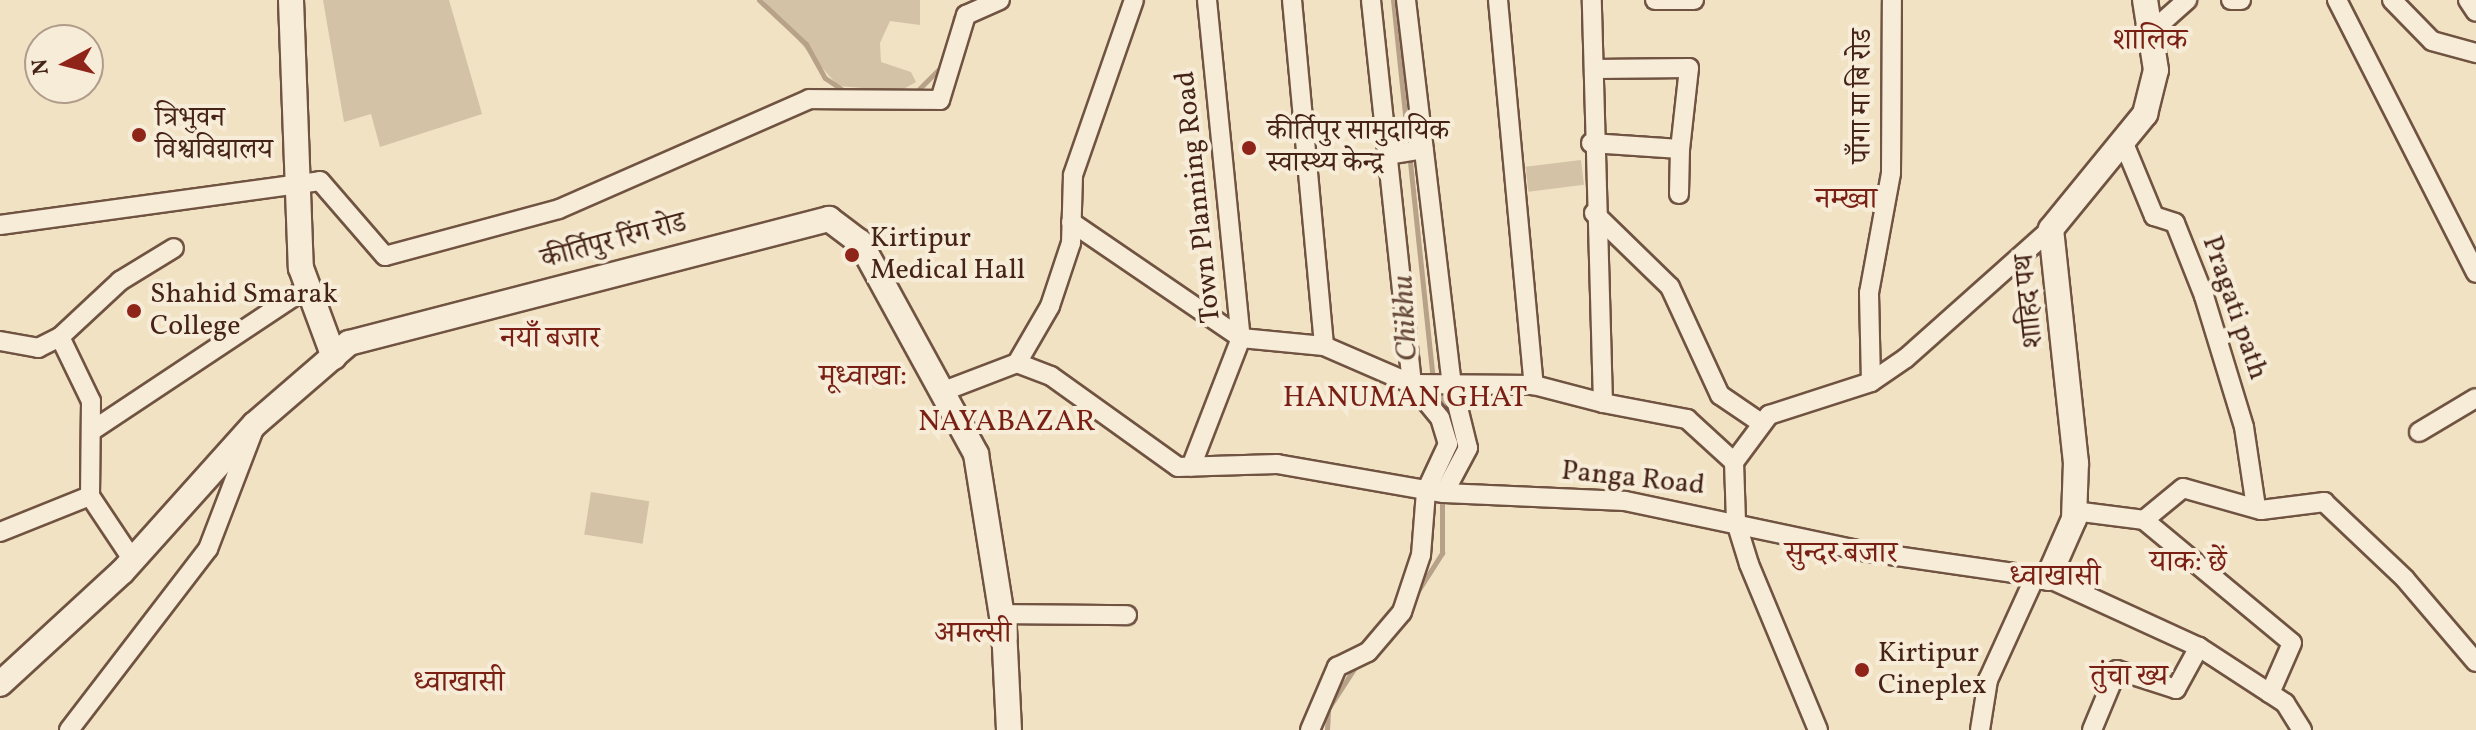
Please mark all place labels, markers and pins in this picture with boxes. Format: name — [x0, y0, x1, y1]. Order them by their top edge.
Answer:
place label: त्रिभुवन विश्वविद्यालय — [155, 102, 273, 168]
place label: कीर्तिपुर सामुदायिक स्वास्थ्य केन्द्र — [1267, 115, 1449, 181]
marker: त्रिभुवन विश्वविद्यालय — [130, 126, 148, 144]
marker: कीर्तिपुर सामुदायिक स्वास्थ्य केन्द्र — [1238, 137, 1260, 159]
place label: Kirtipur Medical Hall — [870, 222, 1025, 288]
marker: Kirtipur Medical Hall — [841, 244, 863, 266]
place label: Shahid Smarak College — [150, 278, 338, 344]
marker: Shahid Smarak College — [125, 302, 143, 320]
place label: Kirtipur Cineplex — [1878, 637, 1987, 703]
marker: Kirtipur Cineplex — [1853, 661, 1871, 679]

